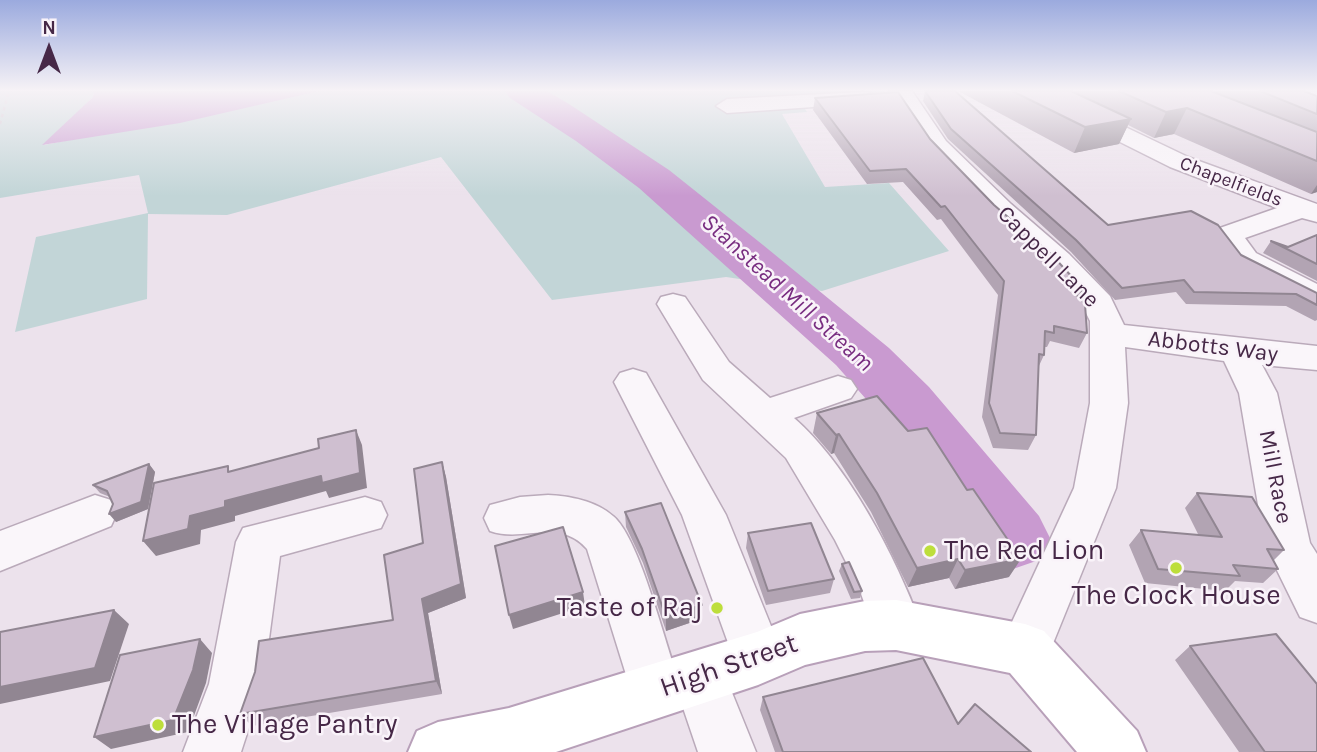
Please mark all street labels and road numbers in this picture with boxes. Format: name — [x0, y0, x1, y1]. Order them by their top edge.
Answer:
street label: Chapelfields — [1176, 152, 1286, 212]
street label: Cappell Lane — [991, 200, 1105, 314]
street label: Abbotts Way — [1146, 325, 1280, 369]
street label: Mill Race — [1252, 428, 1298, 526]
street label: High Street — [656, 627, 802, 705]

